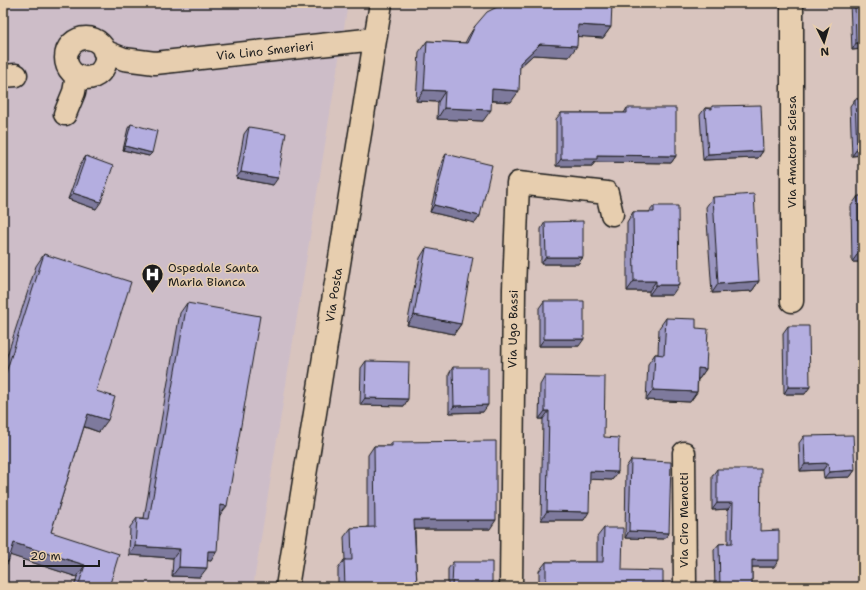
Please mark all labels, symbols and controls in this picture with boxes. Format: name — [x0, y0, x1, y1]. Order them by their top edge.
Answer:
north arrow — [804, 22, 844, 62]
street label: Via Lino Smerieri — [215, 38, 315, 64]
text: N — [820, 44, 830, 59]
street label: Via Amatore Sciesa — [784, 95, 800, 208]
place label: Ospedale Santa Maria Bianca — [168, 260, 259, 290]
hospital icon: Ospedale Santa Maria Bianca — [139, 262, 165, 295]
street label: Via Posta — [322, 266, 346, 323]
street label: Via Ugo Bassi — [504, 290, 522, 368]
street label: Via Ciro Menotti — [676, 472, 692, 568]
scale bar — [24, 542, 99, 568]
text: 20 m — [30, 548, 61, 564]

